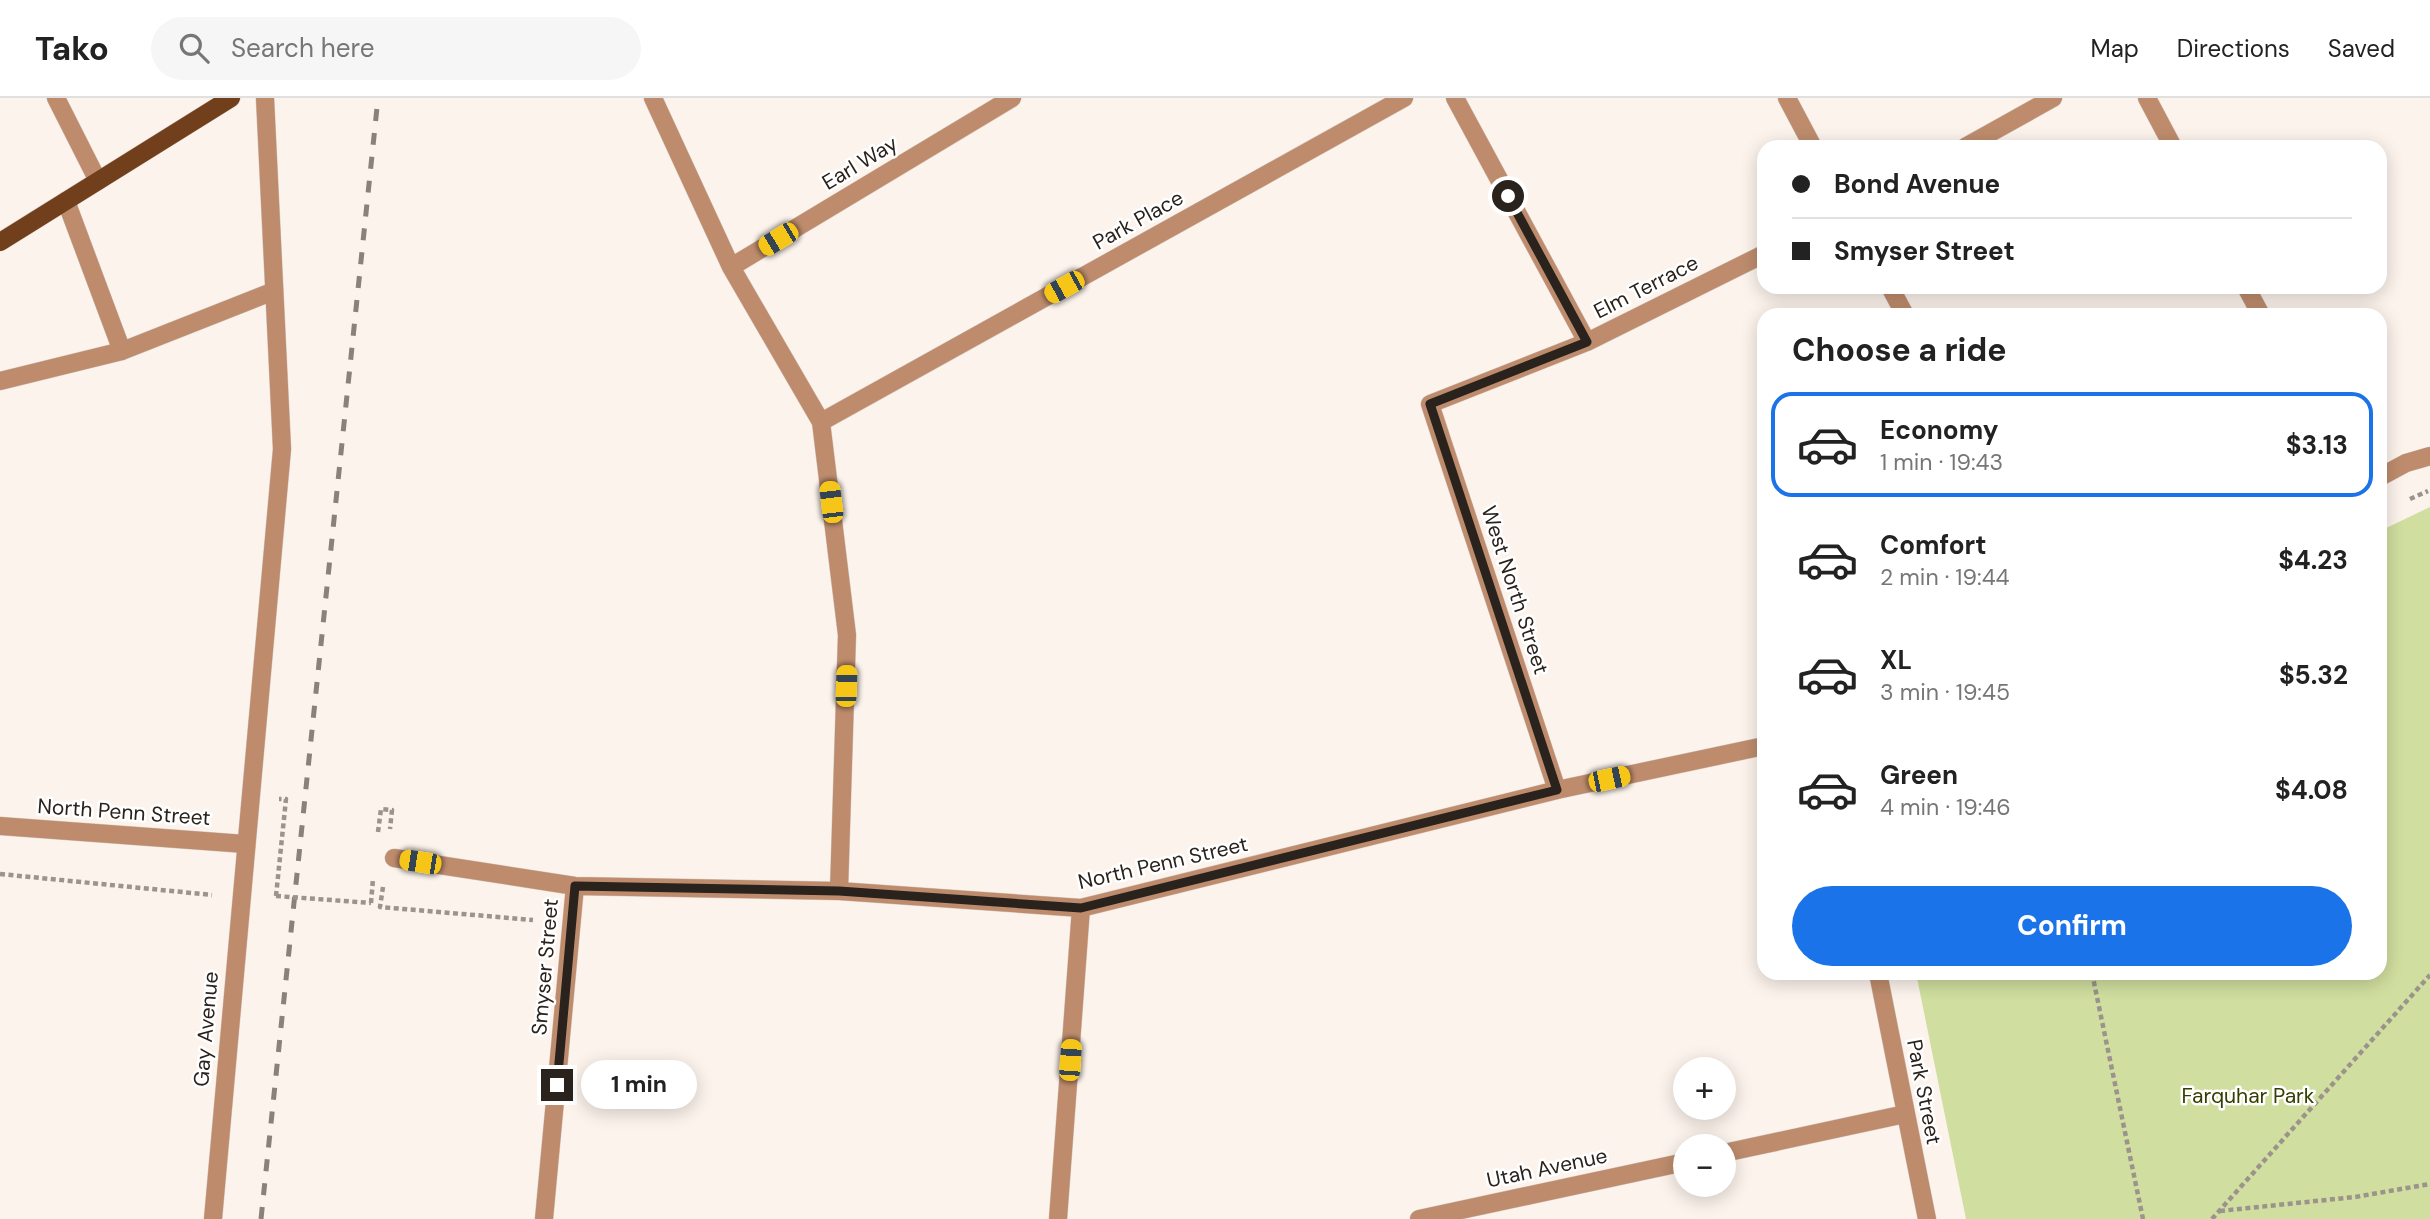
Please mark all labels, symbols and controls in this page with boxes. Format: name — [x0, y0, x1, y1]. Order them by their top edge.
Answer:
search box — [151, 17, 641, 80]
text: Tako — [35, 27, 109, 70]
icon: search — [175, 29, 213, 67]
text: Search here — [231, 31, 374, 65]
text: Map — [2091, 33, 2139, 64]
text: Directions — [2177, 33, 2290, 64]
text: Saved — [2328, 33, 2395, 64]
street label: Earl Way — [817, 129, 903, 196]
text: Bond Avenue — [1834, 167, 2000, 201]
route start — [1492, 180, 1524, 212]
street label: Park Place — [1088, 184, 1188, 256]
car — [755, 219, 802, 259]
text: Smyser Street — [1834, 234, 2015, 268]
street label: Elm Terrace — [1589, 249, 1703, 325]
car — [1041, 268, 1088, 306]
text: Choose a ride — [1792, 329, 2007, 371]
icon: car — [1796, 413, 1859, 476]
text: Economy — [1880, 413, 1998, 447]
text: $3.13 — [2286, 428, 2348, 462]
text: 1 min · 19:43 — [1880, 447, 2003, 477]
car — [819, 480, 844, 524]
street label: West North Street — [1475, 502, 1555, 678]
icon: car — [1796, 528, 1859, 591]
text: Comfort — [1880, 528, 1986, 562]
text: $4.23 — [2278, 543, 2348, 577]
text: 2 min · 19:44 — [1880, 562, 2010, 592]
icon: car — [1796, 643, 1859, 706]
text: XL — [1880, 643, 1912, 677]
text: $5.32 — [2279, 658, 2348, 692]
car — [835, 665, 858, 707]
text: 3 min · 19:45 — [1880, 677, 2010, 707]
icon: car — [1796, 758, 1859, 821]
text: Green — [1880, 758, 1958, 792]
car — [1587, 764, 1632, 794]
text: $4.08 — [2275, 773, 2348, 807]
street label: North Penn Street — [37, 792, 211, 832]
text: 4 min · 19:46 — [1880, 792, 2011, 822]
street label: North Penn Street — [1075, 830, 1251, 896]
car — [398, 848, 443, 876]
button: Confirm — [1792, 886, 2352, 966]
street label: Smyser Street — [525, 898, 565, 1036]
street label: Gay Avenue — [187, 970, 225, 1088]
street label: Park Street — [1900, 1037, 1948, 1147]
car — [1059, 1038, 1082, 1082]
map controls — [1673, 1057, 1736, 1197]
button: + — [1673, 1057, 1736, 1120]
callout: 1 min — [582, 1060, 697, 1110]
route end — [541, 1069, 573, 1101]
text: 1 min — [611, 1069, 667, 1099]
park label: Farquhar Park — [2182, 1082, 2315, 1110]
button: − — [1673, 1134, 1736, 1197]
street label: Utah Avenue — [1484, 1142, 1610, 1194]

